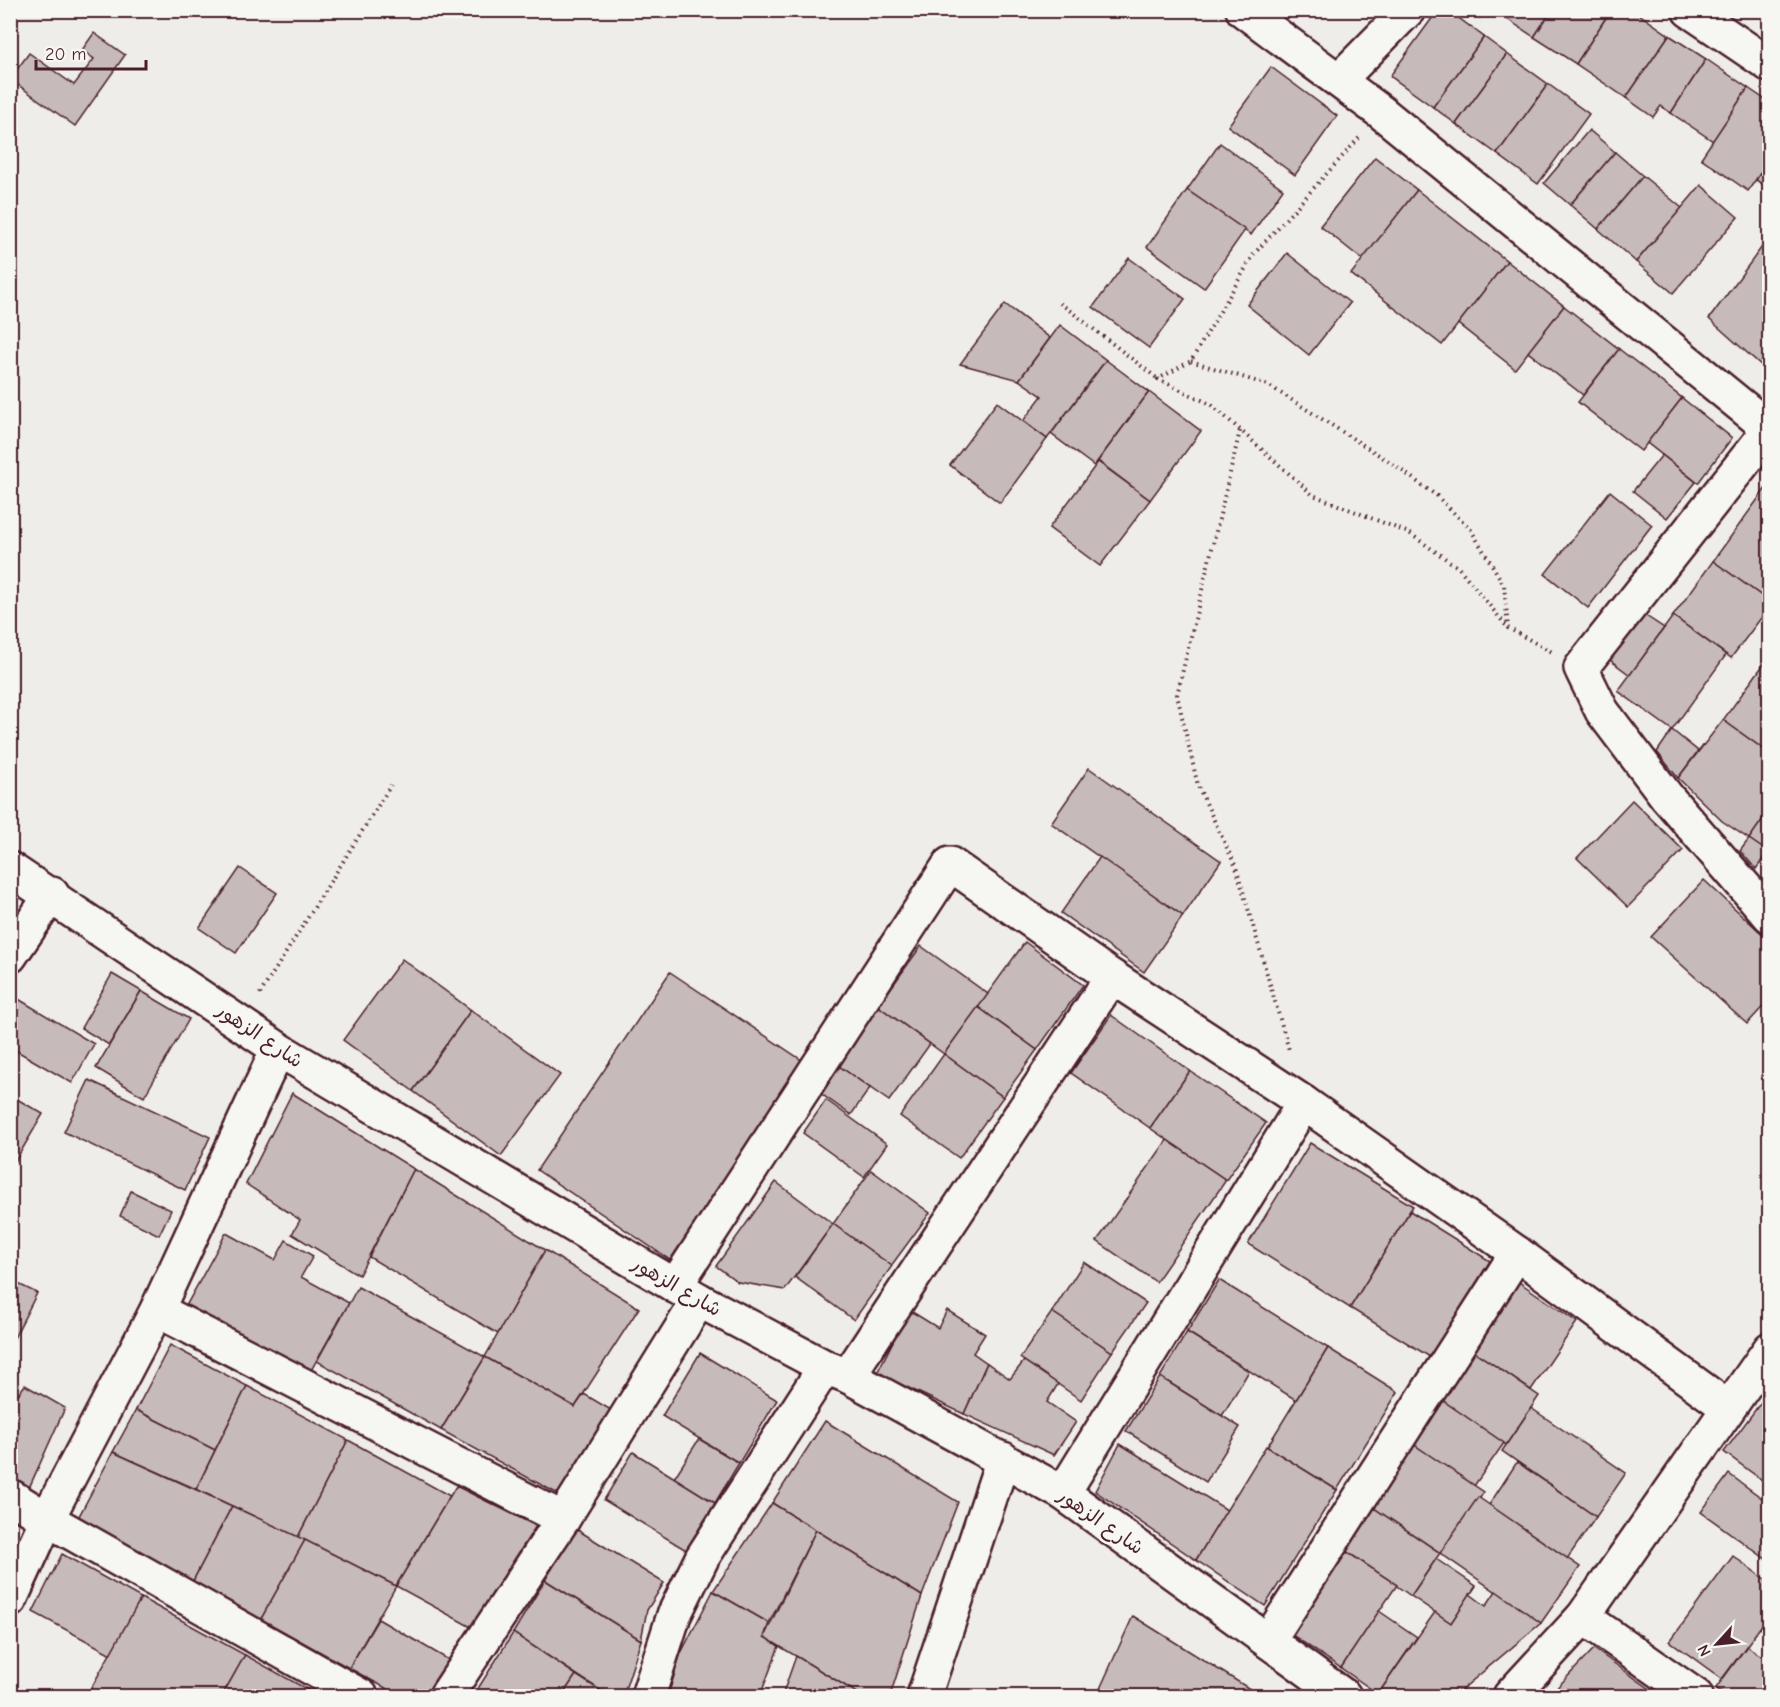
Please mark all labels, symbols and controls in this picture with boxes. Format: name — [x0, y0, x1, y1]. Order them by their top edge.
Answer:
scale bar — [36, 33, 146, 71]
text: 20 m — [45, 44, 86, 65]
street label: شارع الزهور — [210, 998, 307, 1074]
street label: شارع الزهور — [626, 1251, 725, 1323]
street label: شارع الزهور — [1052, 1483, 1148, 1561]
north arrow — [1687, 1614, 1747, 1674]
text: N — [1694, 1642, 1715, 1659]

